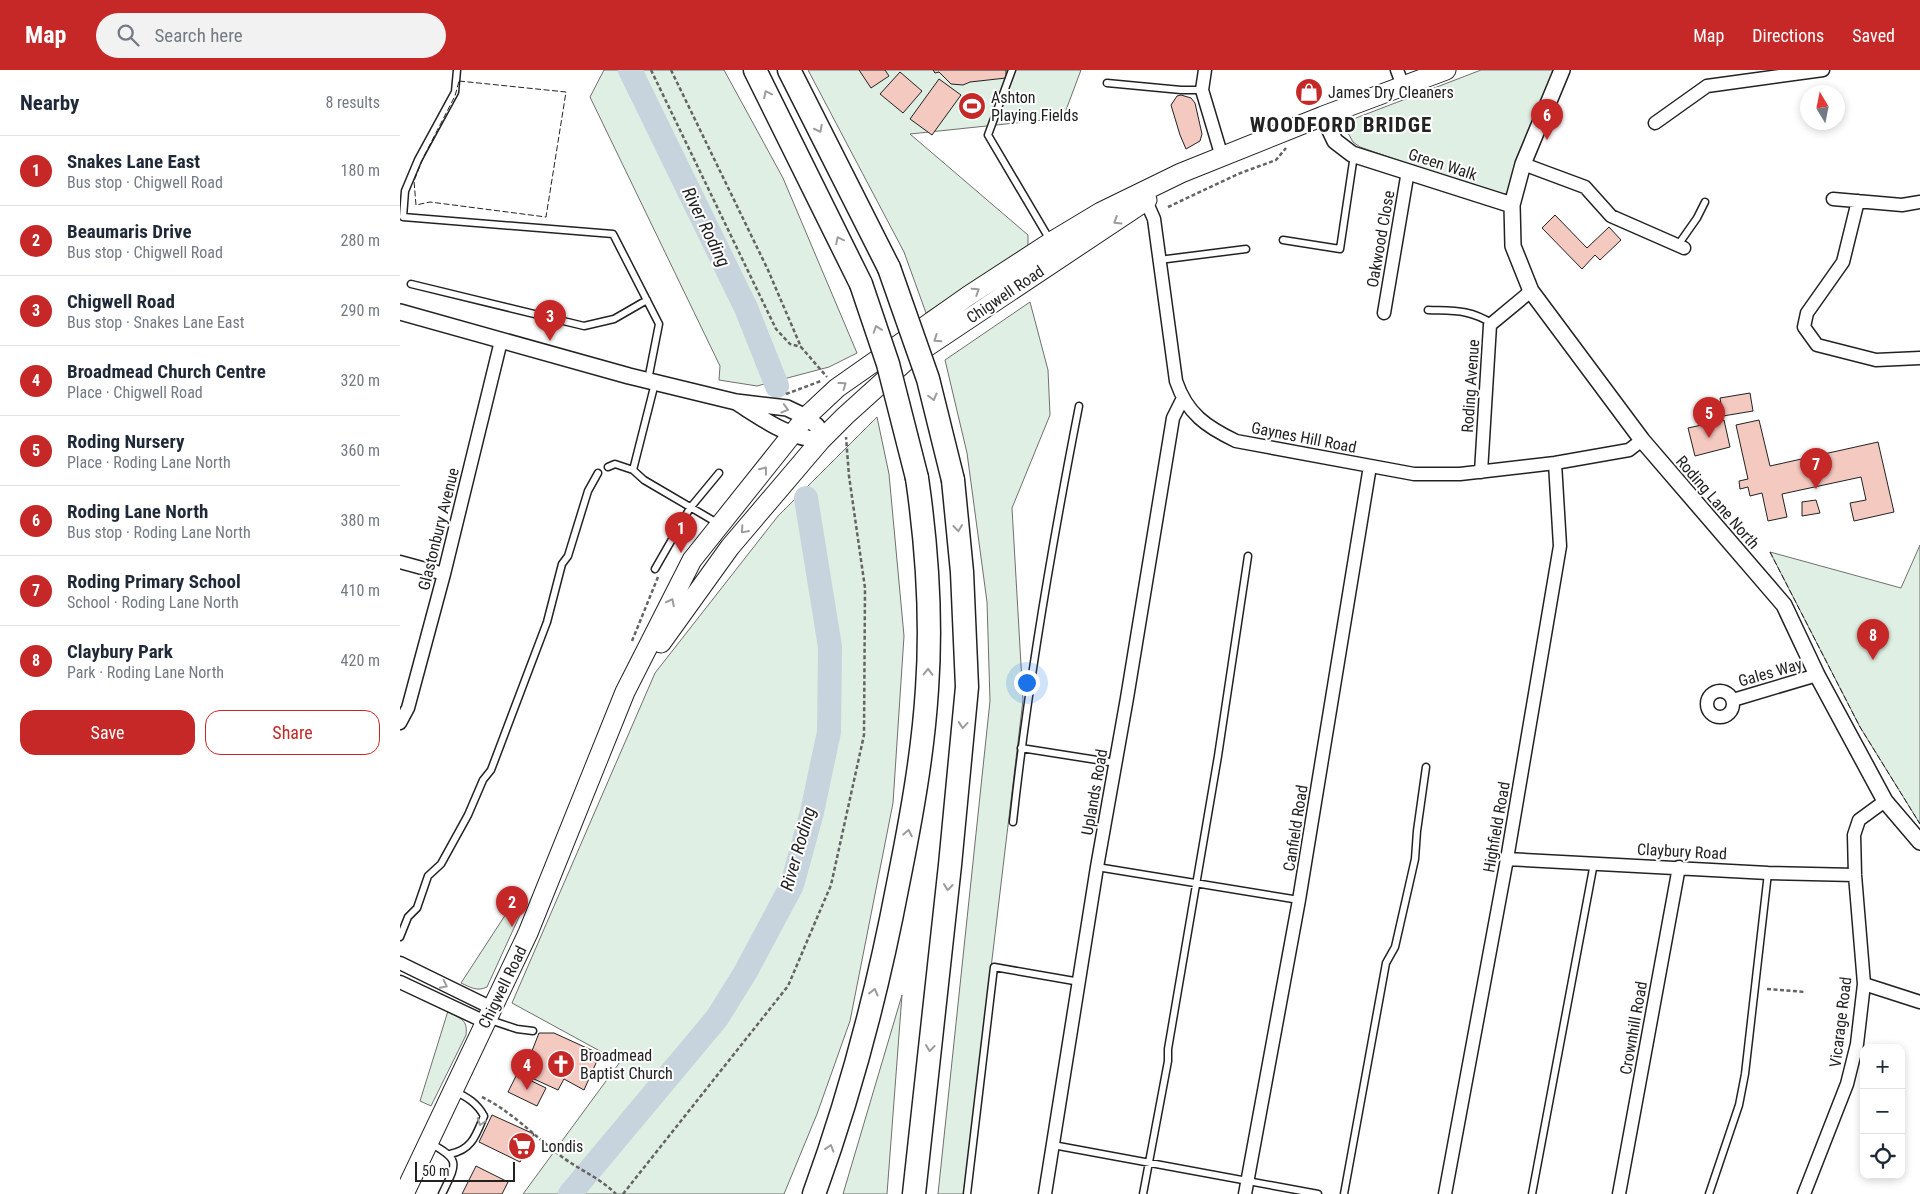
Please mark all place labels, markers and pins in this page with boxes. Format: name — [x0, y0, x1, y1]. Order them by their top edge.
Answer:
shop icon: James Dry Cleaners — [1294, 77, 1324, 107]
place label: James Dry Cleaners — [1328, 83, 1454, 102]
place label: Ashton Playing Fields — [991, 88, 1079, 125]
sports icon: Ashton Playing Fields — [957, 91, 987, 121]
pin: 6 — [1531, 99, 1563, 140]
pin: 3 — [534, 300, 566, 341]
pin: 5 — [1693, 397, 1725, 438]
pin: 7 — [1800, 448, 1832, 489]
pin: 1 — [665, 512, 697, 553]
pin: 8 — [1857, 619, 1889, 660]
pin: 2 — [496, 886, 528, 927]
place label: Broadmead Baptist Church — [580, 1046, 673, 1083]
pin: 4 — [511, 1049, 543, 1090]
church icon: Broadmead Baptist Church — [546, 1049, 576, 1079]
supermarket icon: Londis — [507, 1131, 537, 1161]
place label: Londis — [541, 1137, 583, 1156]

